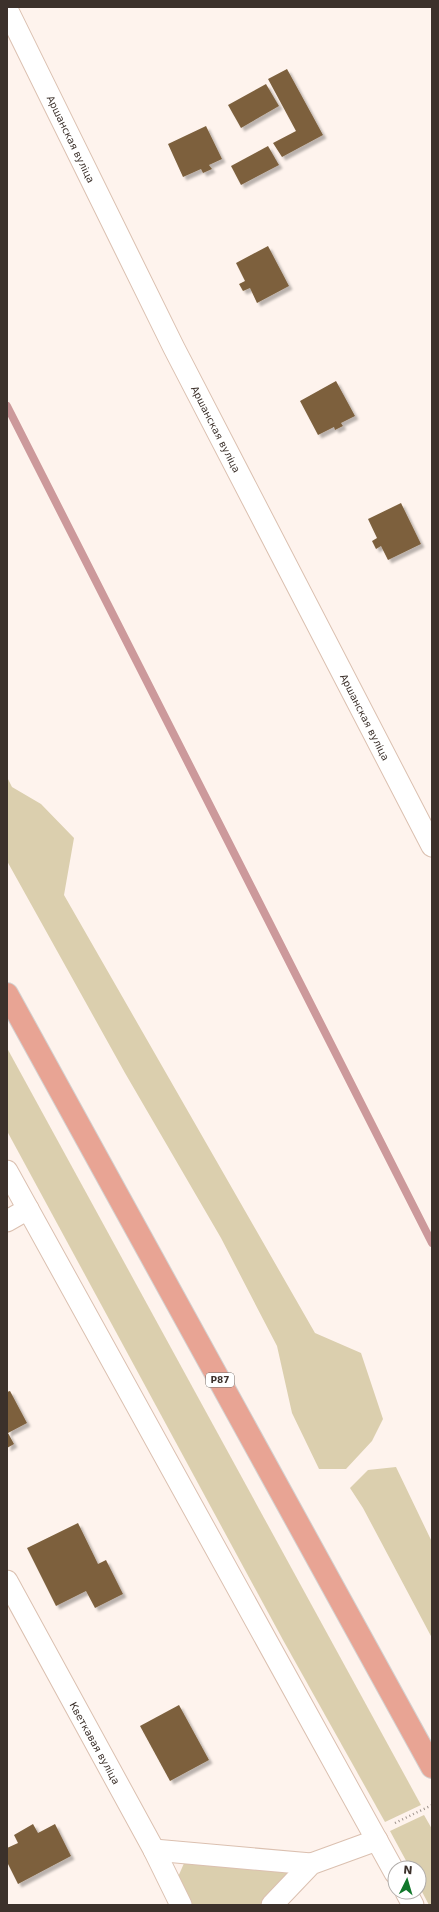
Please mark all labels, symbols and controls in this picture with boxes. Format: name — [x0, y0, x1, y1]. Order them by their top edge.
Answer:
street label: Аршанская вуліца — [45, 94, 96, 185]
street label: Аршанская вуліца — [189, 384, 242, 474]
street label: Аршанская вуліца — [338, 672, 391, 762]
road number: Р87 — [206, 1373, 234, 1387]
street label: Кветкавая вуліца — [67, 1700, 122, 1786]
north arrow — [387, 1860, 427, 1900]
text: N — [403, 1864, 413, 1877]

